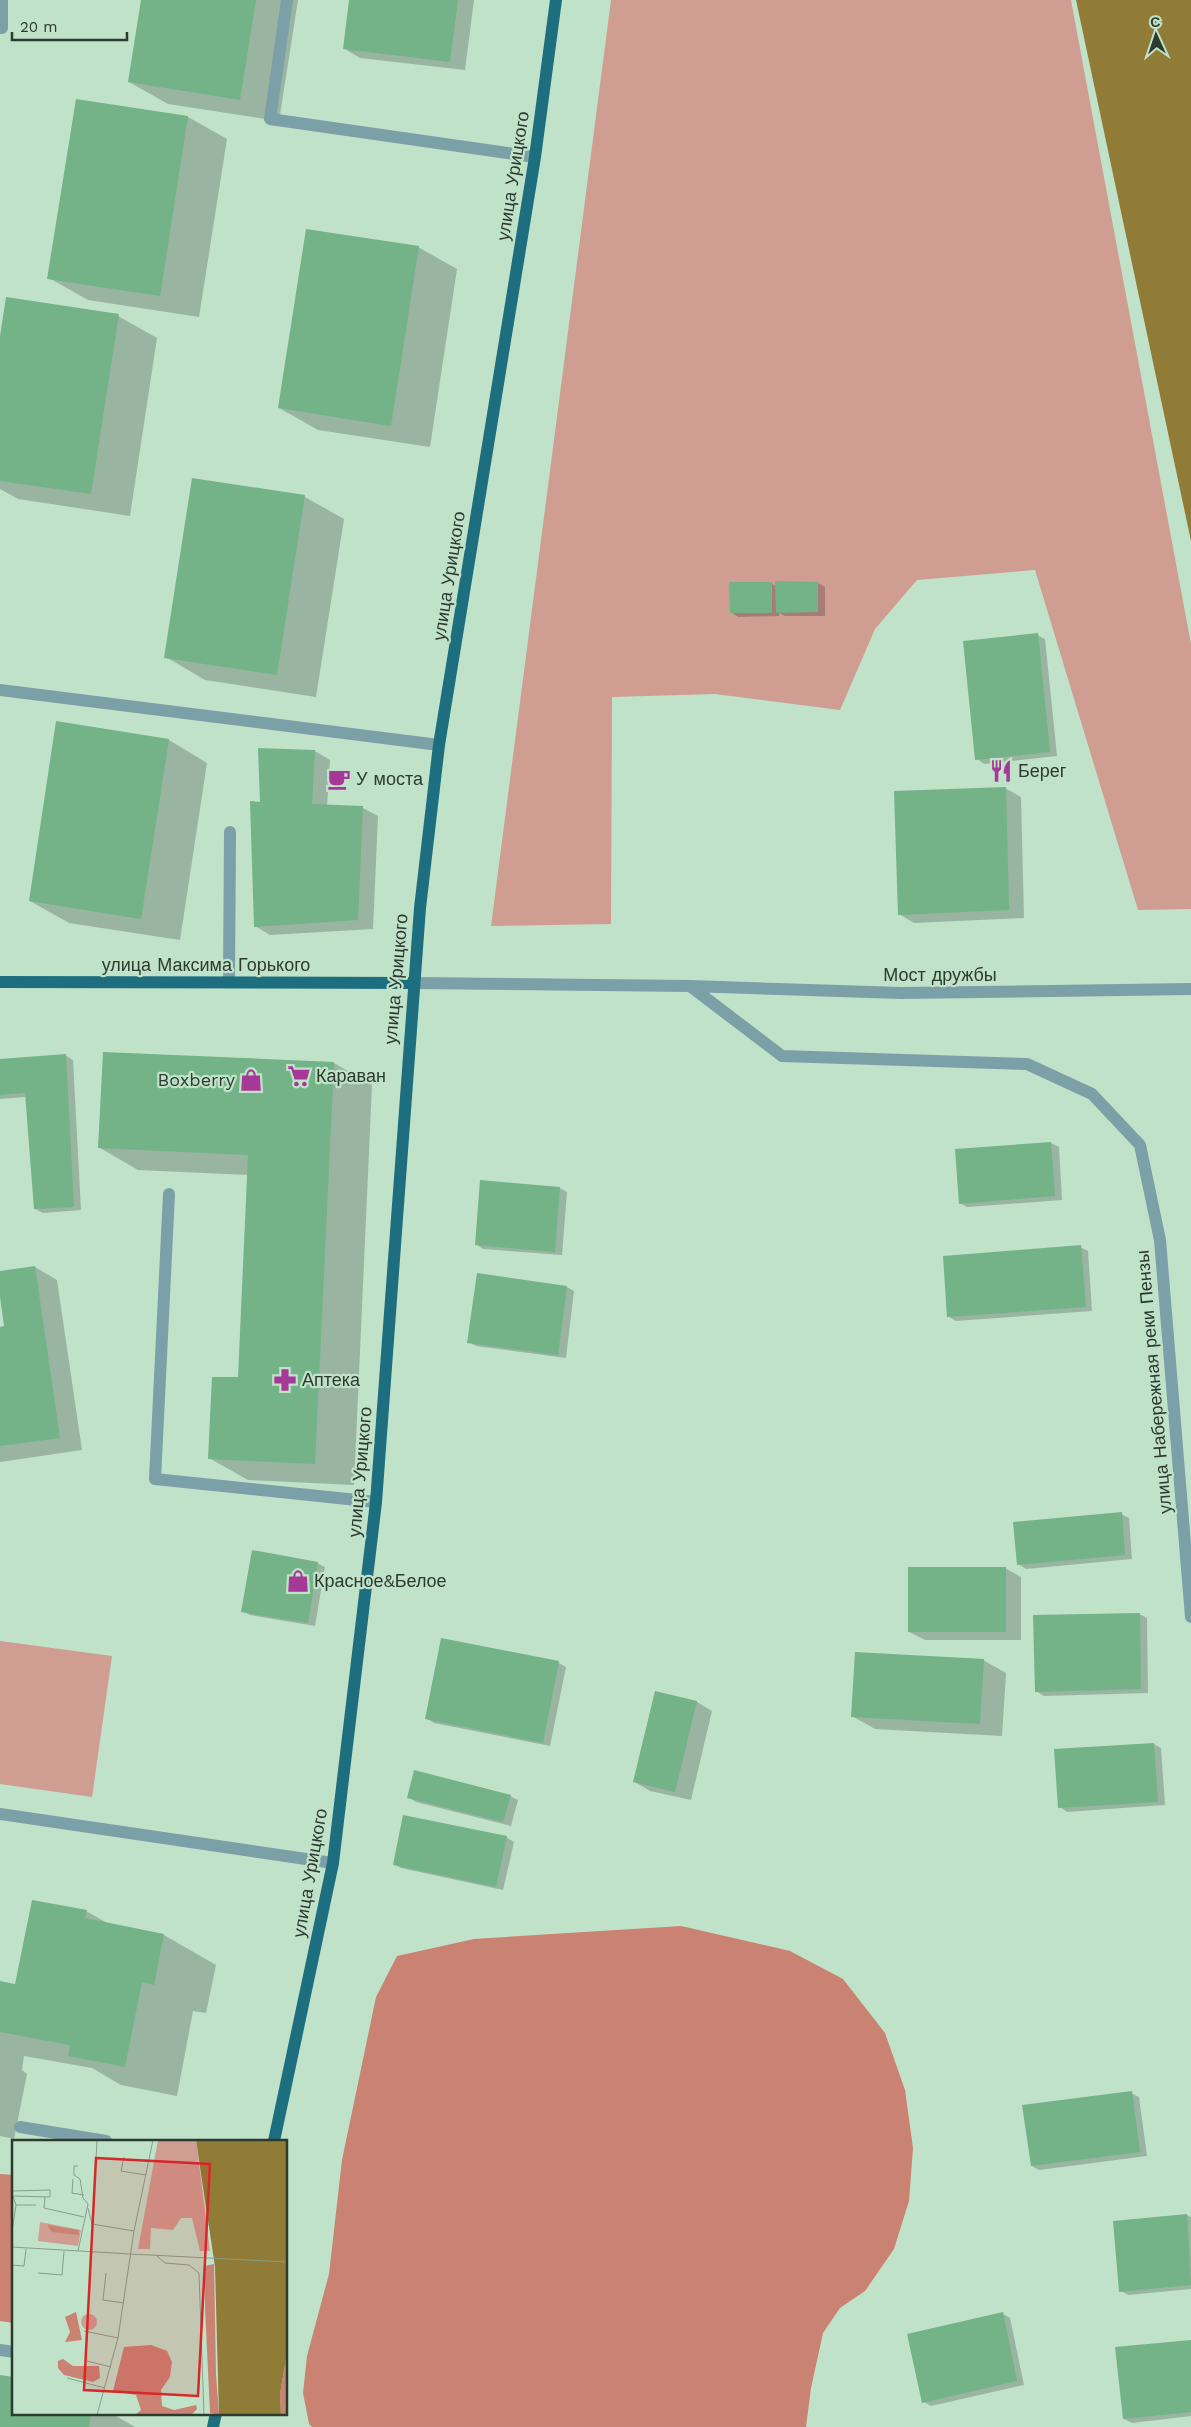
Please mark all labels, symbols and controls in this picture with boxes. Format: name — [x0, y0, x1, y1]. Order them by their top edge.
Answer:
scale bar — [12, 10, 128, 42]
north arrow — [1131, 10, 1181, 60]
text: С — [1150, 14, 1161, 30]
text: 20 m — [20, 18, 58, 36]
street label: улица Урицкого — [492, 110, 533, 242]
street label: улица Урицкого — [428, 510, 469, 642]
restaurant icon: Берег — [988, 758, 1014, 784]
place label: Берег — [1018, 760, 1067, 781]
cafe icon: У моста — [326, 766, 352, 792]
place label: У моста — [356, 768, 424, 789]
street label: улица Урицкого — [379, 913, 412, 1045]
street label: улица Максима Горького — [102, 954, 310, 975]
street label: Мост дружбы — [883, 964, 997, 985]
supermarket icon: Караван — [286, 1063, 312, 1089]
place label: Караван — [316, 1065, 386, 1086]
shop icon: Boxberry — [238, 1067, 264, 1093]
place label: Boxberry — [158, 1069, 236, 1090]
street label: улица Набережная реки Пензы — [1132, 1249, 1175, 1515]
pharmacy icon: Аптека — [272, 1367, 298, 1393]
place label: Аптека — [302, 1369, 361, 1390]
street label: улица Урицкого — [343, 1406, 376, 1538]
shop icon: Красное&Белое — [285, 1568, 311, 1594]
place label: Красное&Белое — [314, 1570, 447, 1591]
street label: улица Урицкого — [288, 1807, 331, 1939]
inset map — [12, 2140, 288, 2414]

